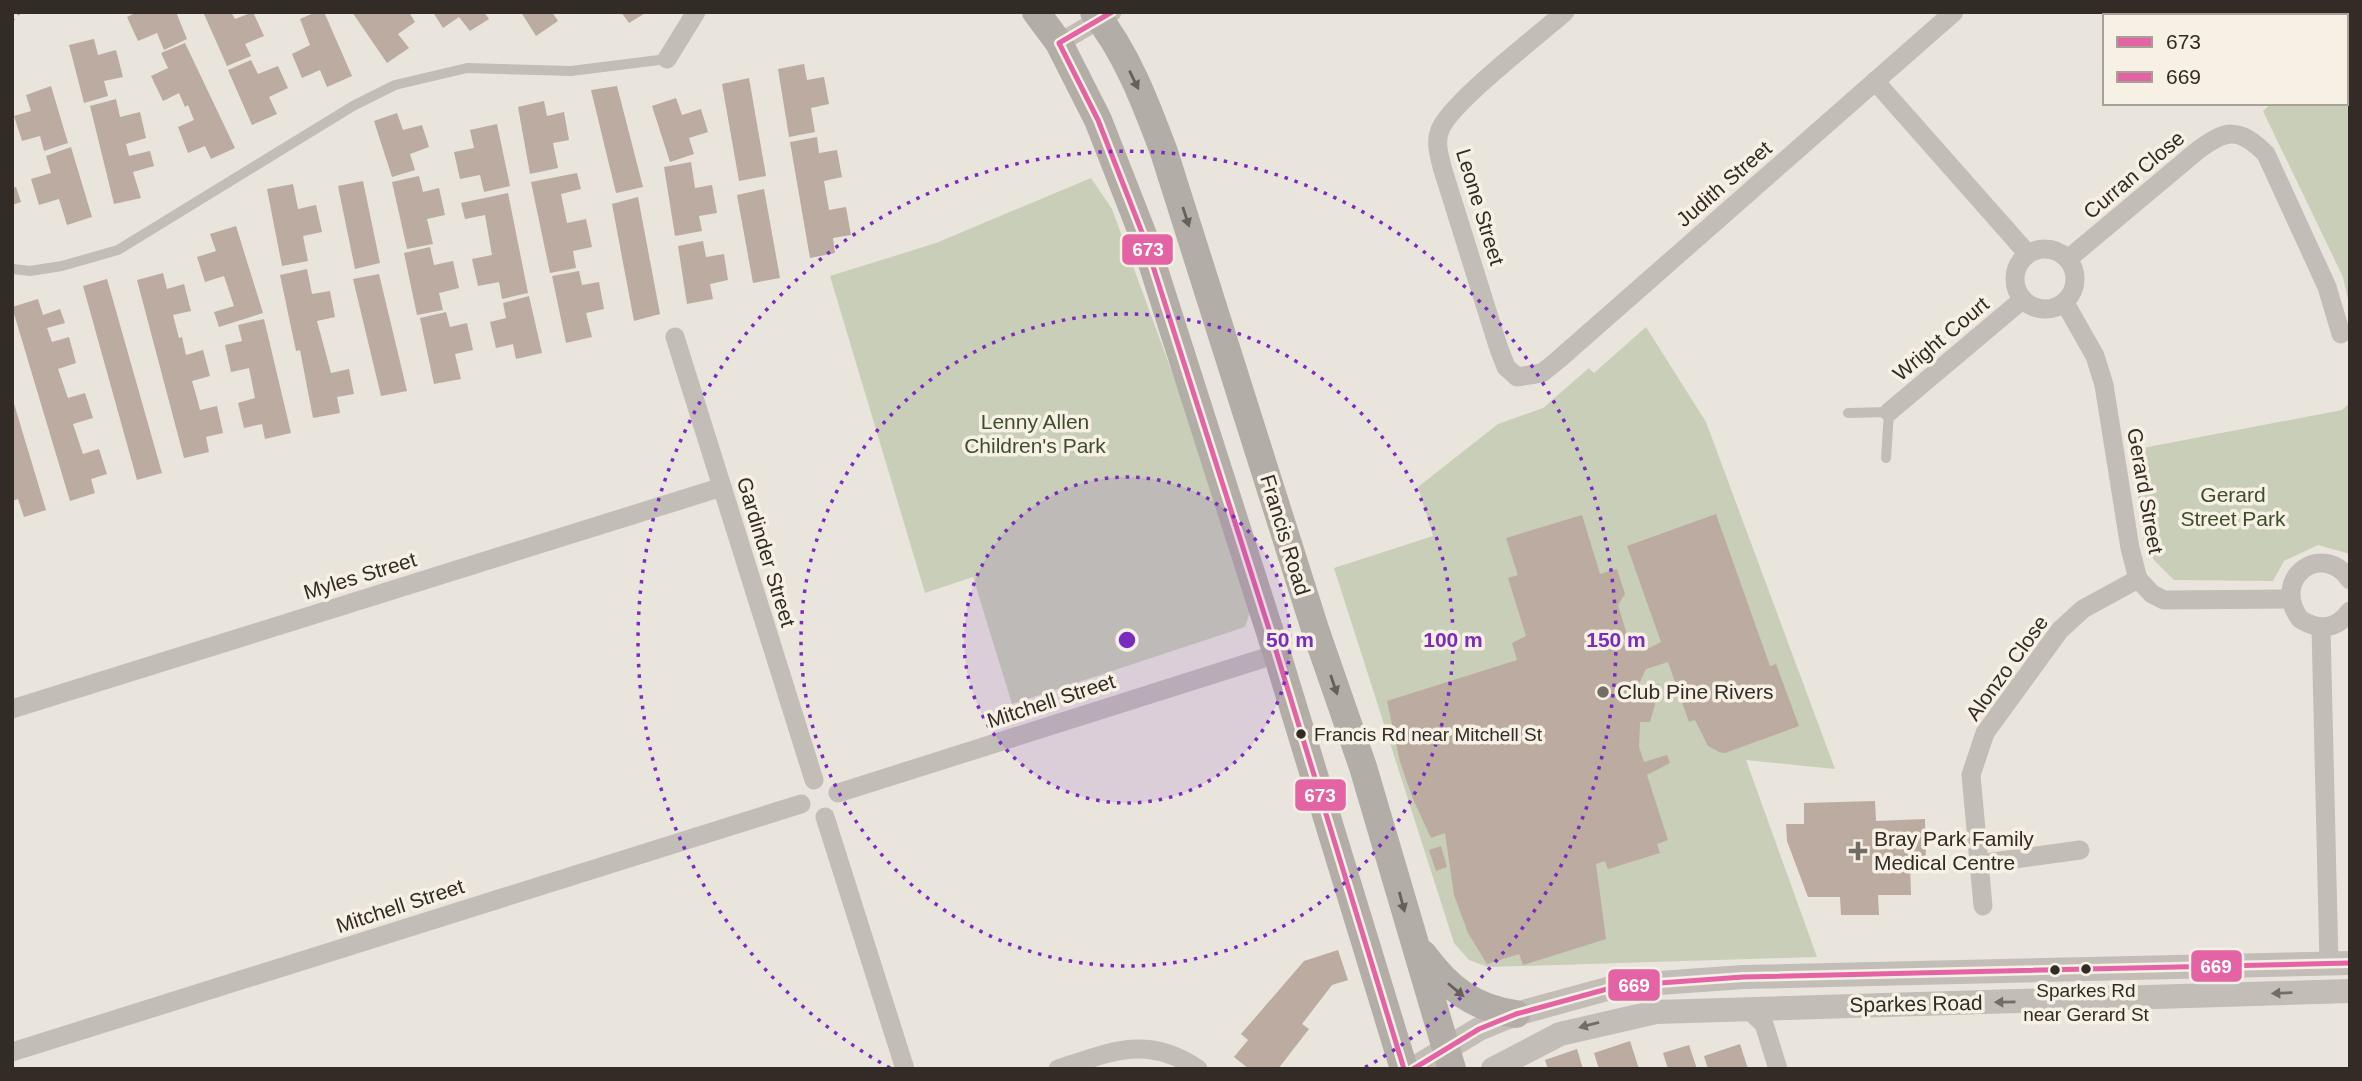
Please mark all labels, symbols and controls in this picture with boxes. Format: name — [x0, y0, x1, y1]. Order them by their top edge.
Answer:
legend — [2103, 14, 2348, 105]
text: 673 — [2166, 30, 2201, 53]
text: 669 — [2166, 65, 2201, 88]
one-way arrow — [1129, 70, 1140, 90]
street label: Curran Close — [2079, 126, 2188, 223]
street label: Judith Street — [1672, 136, 1776, 231]
street label: Leone Street — [1452, 146, 1509, 268]
one-way arrow — [1181, 207, 1192, 228]
line badge: 673 — [1121, 233, 1174, 266]
text: 673 — [1132, 239, 1164, 260]
street label: Wright Court — [1888, 292, 1993, 385]
park label: Lenny Allen Children's Park — [964, 410, 1106, 457]
street label: Gerard Street — [2123, 426, 2168, 556]
street label: Francis Road — [1256, 472, 1315, 598]
street label: Gardinder Street — [733, 474, 800, 630]
park label: Gerard Street Park — [2180, 483, 2286, 530]
street label: Myles Street — [301, 547, 419, 604]
street label: Alonzo Close — [1961, 611, 2052, 725]
centre of rings — [1115, 628, 1139, 652]
text: 50 m — [1266, 628, 1314, 651]
text: 100 m — [1423, 628, 1483, 651]
text: 150 m — [1586, 628, 1646, 651]
street label: Mitchell Street — [984, 669, 1118, 732]
one-way arrow — [1329, 675, 1340, 696]
place label: Club Pine Rivers — [1617, 680, 1773, 703]
marker: Club Pine Rivers — [1595, 684, 1611, 700]
place label: Francis Rd near Mitchell St — [1314, 724, 1543, 745]
marker: Francis Rd near Mitchell St — [1294, 727, 1308, 741]
line badge: 673 — [1294, 778, 1347, 812]
text: 673 — [1304, 785, 1336, 806]
place label: Bray Park Family Medical Centre — [1874, 827, 2034, 874]
marker: Bray Park Family Medical Centre — [1848, 841, 1868, 861]
street label: Mitchell Street — [333, 874, 467, 937]
one-way arrow — [1397, 892, 1408, 914]
line badge: 669 — [2190, 949, 2243, 983]
text: 669 — [2200, 956, 2232, 977]
marker: Sparkes Rd near Gerard St — [2079, 962, 2093, 976]
unlabelled marker — [2048, 963, 2062, 977]
line badge: 669 — [1607, 968, 1661, 1002]
text: 669 — [1618, 975, 1650, 996]
place label: Sparkes Rd near Gerard St — [2023, 980, 2150, 1025]
one-way arrow — [1447, 982, 1464, 997]
one-way arrow — [2270, 987, 2292, 998]
street label: Sparkes Road — [1849, 991, 1983, 1016]
one-way arrow — [1994, 996, 2016, 1008]
one-way arrow — [1578, 1021, 1599, 1031]

